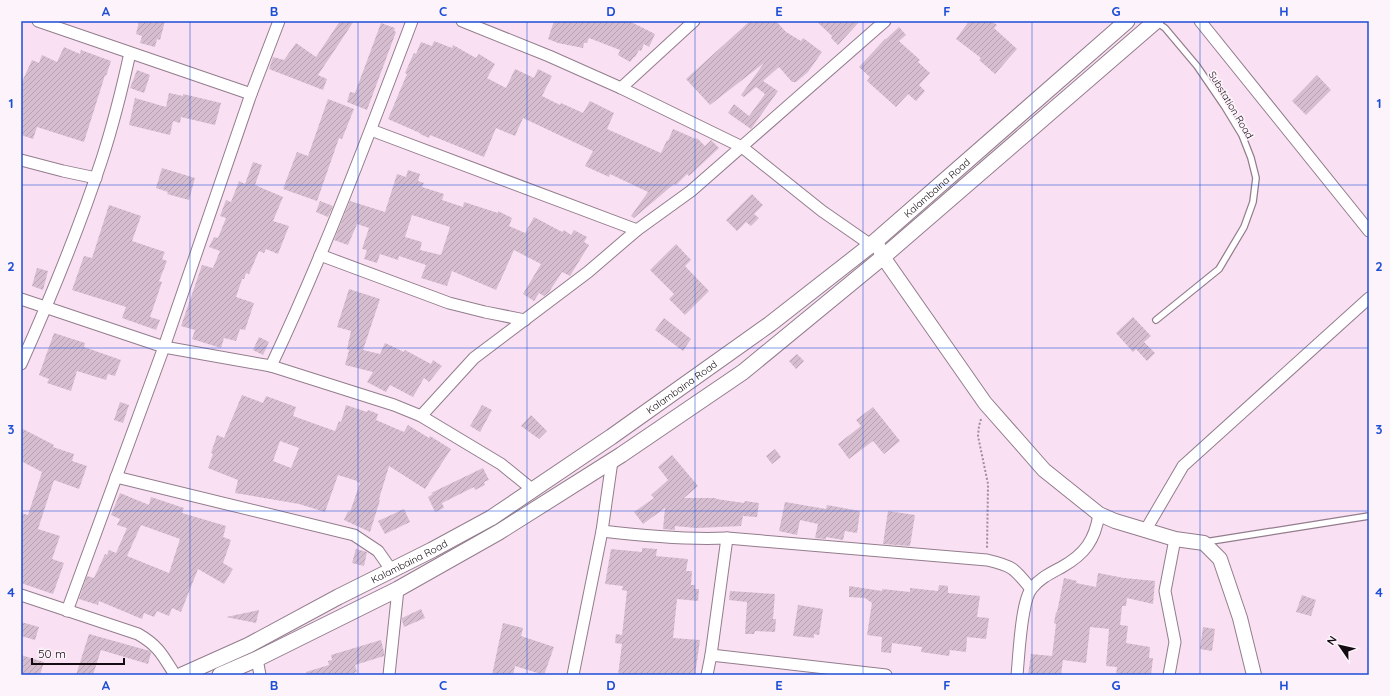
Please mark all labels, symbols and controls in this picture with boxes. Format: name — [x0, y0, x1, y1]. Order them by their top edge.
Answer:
text: A — [102, 3, 111, 19]
text: B — [270, 3, 278, 19]
text: C — [439, 3, 447, 19]
text: D — [606, 3, 616, 19]
text: E — [775, 3, 783, 19]
text: F — [943, 3, 951, 19]
text: G — [1111, 3, 1121, 19]
text: H — [1279, 3, 1289, 19]
street label: Substation Road — [1206, 69, 1256, 141]
text: 1 — [8, 95, 14, 111]
text: 1 — [1376, 95, 1382, 111]
street label: Kalambaina Road — [901, 155, 972, 220]
text: 2 — [7, 258, 15, 274]
text: 2 — [1375, 258, 1383, 274]
street label: Kalambaina Road — [643, 357, 719, 417]
text: 3 — [8, 421, 15, 437]
text: 3 — [1376, 421, 1383, 437]
street label: Kalambaina Road — [369, 536, 449, 586]
text: 4 — [7, 584, 15, 600]
text: 4 — [1375, 584, 1383, 600]
north arrow — [1320, 626, 1360, 666]
text: N — [1324, 633, 1340, 648]
scale bar — [32, 640, 124, 666]
text: 50 m — [38, 646, 66, 661]
text: A — [102, 677, 111, 693]
text: B — [270, 677, 278, 693]
text: C — [439, 677, 447, 693]
text: D — [606, 677, 616, 693]
text: E — [775, 677, 783, 693]
text: F — [943, 677, 951, 693]
text: G — [1111, 677, 1121, 693]
text: H — [1279, 677, 1289, 693]

